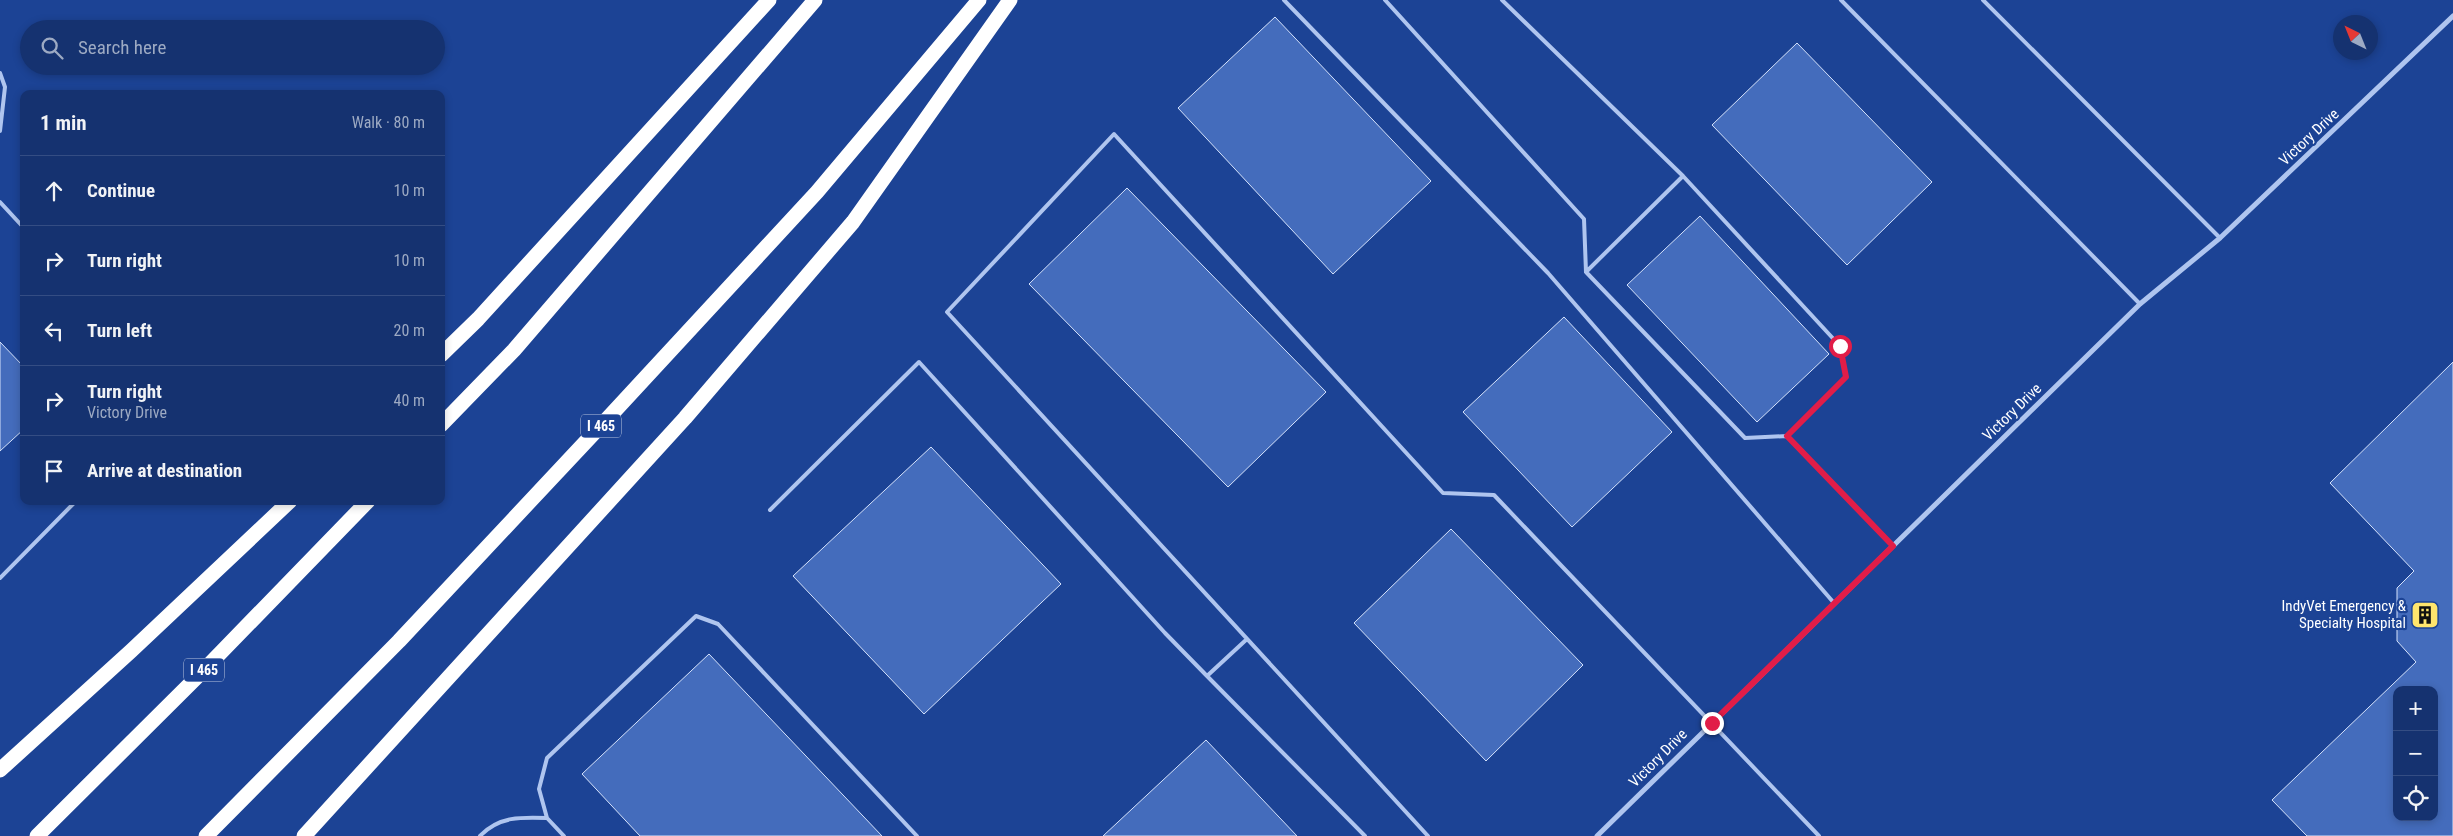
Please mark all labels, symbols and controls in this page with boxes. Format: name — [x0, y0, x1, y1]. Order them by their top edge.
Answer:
north arrow — [2333, 15, 2378, 60]
search box — [20, 20, 445, 75]
icon: search — [38, 34, 66, 62]
text: Search here — [78, 36, 166, 59]
street label: Victory Drive — [2275, 105, 2343, 169]
text: 1 min — [40, 111, 87, 135]
text: Walk · 80 m — [352, 113, 425, 132]
icon: ahead — [40, 177, 68, 205]
text: Continue — [87, 179, 155, 202]
text: 10 m — [393, 181, 425, 200]
icon: right — [40, 247, 68, 275]
text: Turn right — [87, 249, 162, 272]
text: 10 m — [393, 251, 425, 270]
icon: left — [40, 317, 68, 345]
text: Turn left — [87, 319, 152, 342]
text: 20 m — [393, 321, 425, 340]
route start — [1829, 335, 1852, 358]
text: Turn right — [87, 380, 162, 403]
street label: Victory Drive — [1979, 380, 2045, 444]
icon: right — [40, 387, 68, 415]
text: 40 m — [393, 391, 425, 410]
text: Victory Drive — [87, 403, 167, 422]
road number: I 465 — [581, 414, 621, 438]
icon: arrive — [40, 457, 68, 485]
text: Arrive at destination — [87, 459, 242, 482]
place label: IndyVet Emergency & Specialty Hospital — [2282, 597, 2407, 632]
building icon: IndyVet Emergency & Specialty Hospital — [2410, 600, 2440, 630]
road number: I 465 — [184, 658, 224, 682]
map controls — [2393, 686, 2438, 821]
button: + — [2393, 686, 2438, 731]
route end — [1701, 712, 1724, 735]
street label: Victory Drive — [1625, 725, 1691, 791]
button: − — [2393, 731, 2438, 776]
button: locate — [2393, 776, 2438, 821]

